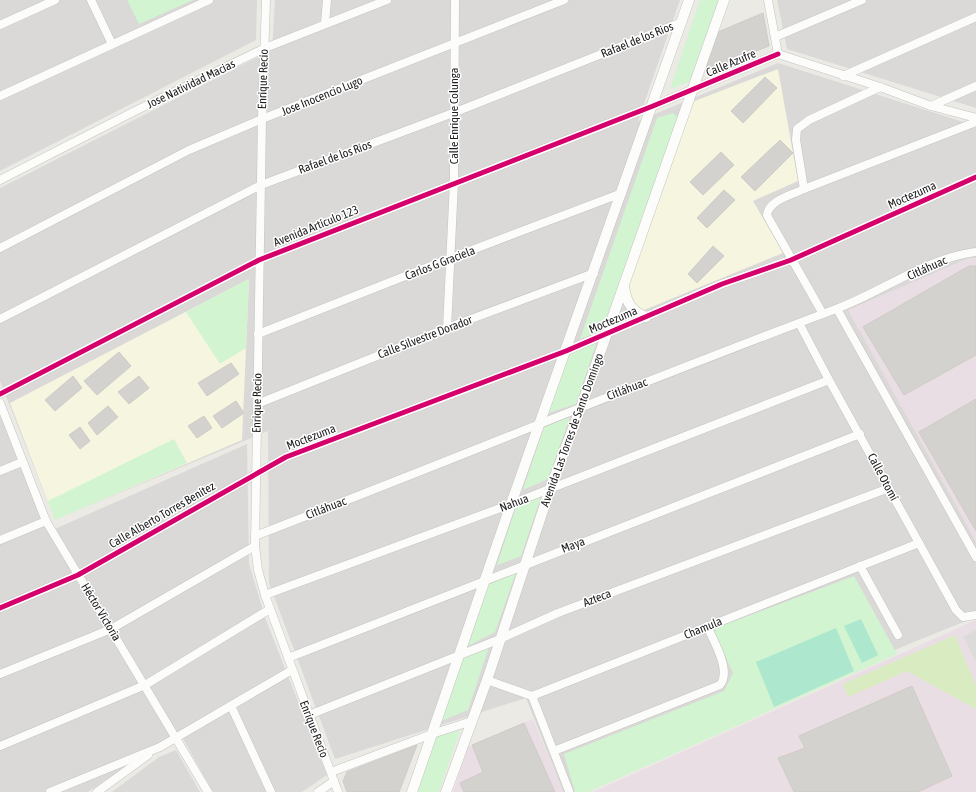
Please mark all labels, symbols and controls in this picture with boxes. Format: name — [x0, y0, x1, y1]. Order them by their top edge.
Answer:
street label: Rafael de los Rios — [599, 19, 675, 61]
street label: Calle Azufre — [704, 46, 758, 80]
street label: Enrique Recio — [255, 48, 271, 109]
street label: Jose Natividad Macias — [145, 57, 237, 111]
street label: Calle Enrique Colunga — [447, 68, 461, 164]
street label: Jose Inocencio Lugo — [279, 73, 365, 119]
street label: Rafael de los Rios — [297, 137, 373, 177]
street label: Moctezuma — [886, 178, 938, 212]
street label: Avenida Artículo 123 — [271, 203, 361, 249]
street label: Carlos G Graciela — [403, 243, 477, 283]
street label: Citláhuac — [905, 253, 950, 283]
street label: Moctezuma — [587, 304, 639, 336]
street label: Calle Silvestre Dorador — [376, 312, 475, 361]
street label: Avenida Las Torres de Santo Domingo — [538, 351, 606, 509]
street label: Enrique Recio — [249, 373, 265, 433]
street label: Citláhuac — [605, 375, 650, 403]
street label: Moctezuma — [285, 421, 337, 453]
street label: Calle Otomí — [865, 451, 901, 503]
street label: Calle Alberto Torres Benítez — [107, 479, 218, 551]
street label: Nahua — [498, 491, 530, 515]
street label: Citláhuac — [304, 494, 349, 522]
street label: Maya — [559, 534, 587, 556]
street label: Héctor Victoria — [78, 581, 124, 643]
street label: Azteca — [581, 586, 613, 610]
street label: Chamula — [682, 614, 724, 642]
street label: Enrique Recio — [297, 698, 331, 760]

